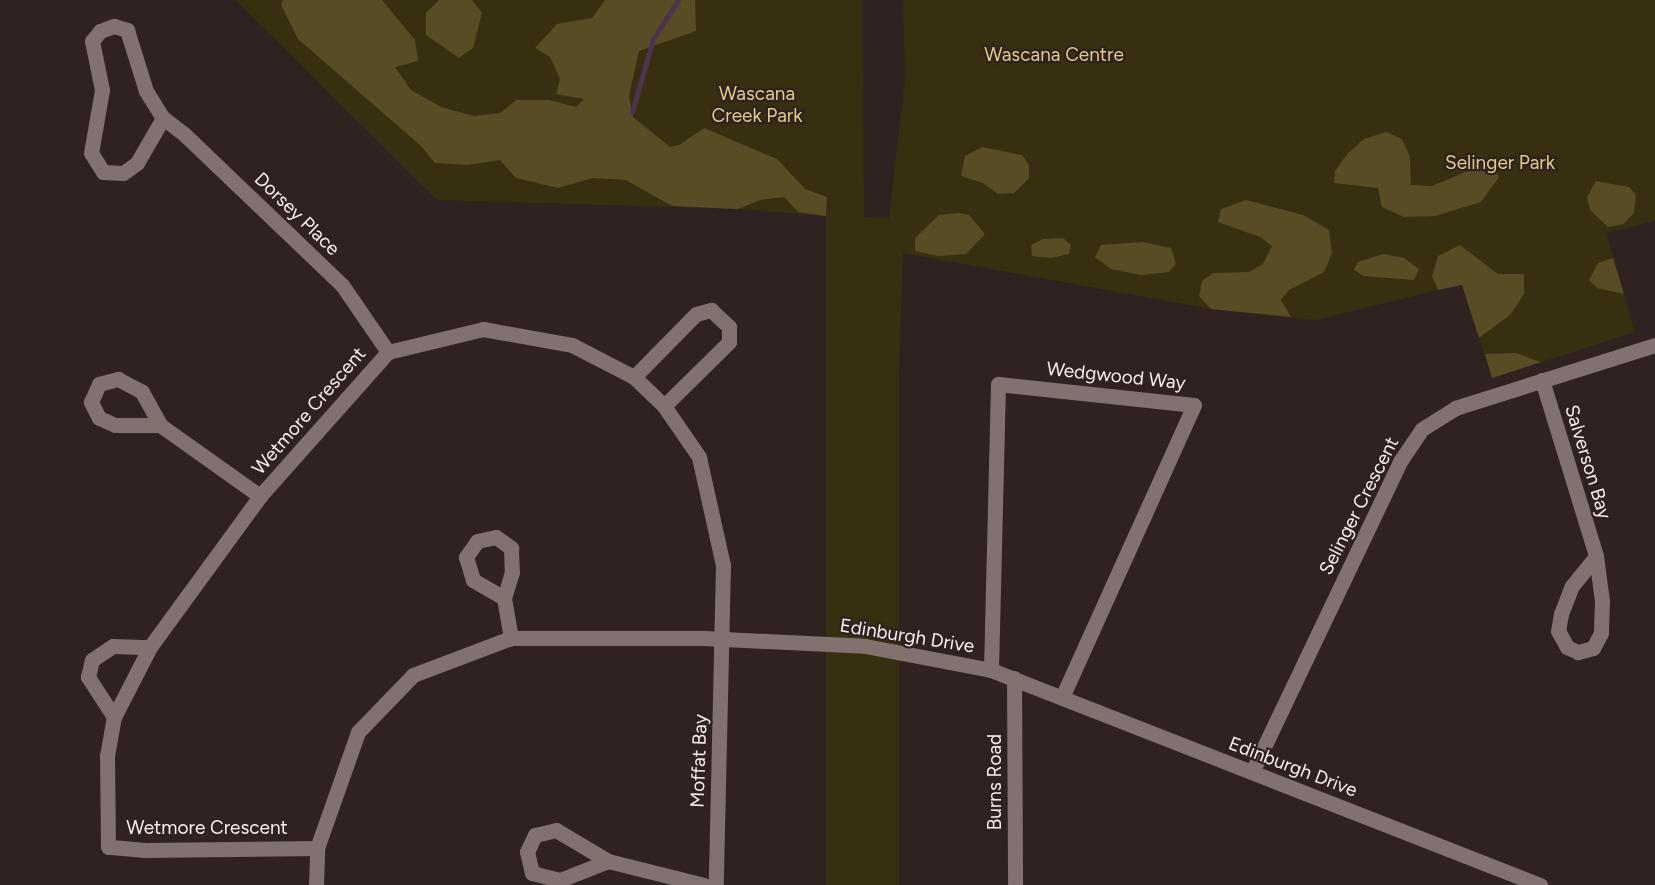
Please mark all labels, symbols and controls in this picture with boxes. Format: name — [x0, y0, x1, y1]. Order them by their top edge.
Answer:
park label: Wascana Centre — [984, 44, 1124, 66]
park label: Wascana Creek Park — [712, 83, 802, 127]
park label: Selinger Park — [1445, 152, 1555, 174]
street label: Dorsey Place — [250, 168, 344, 260]
street label: Wetmore Crescent — [247, 343, 371, 479]
street label: Wedgwood Way — [1045, 357, 1187, 395]
street label: Salverson Bay — [1560, 402, 1616, 522]
street label: Selinger Crescent — [1314, 433, 1404, 579]
street label: Edinburgh Drive — [838, 614, 976, 658]
street label: Moffat Bay — [686, 714, 712, 808]
street label: Edinburgh Drive — [1225, 732, 1361, 802]
street label: Burns Road — [984, 734, 1006, 830]
street label: Wetmore Crescent — [126, 817, 288, 839]

